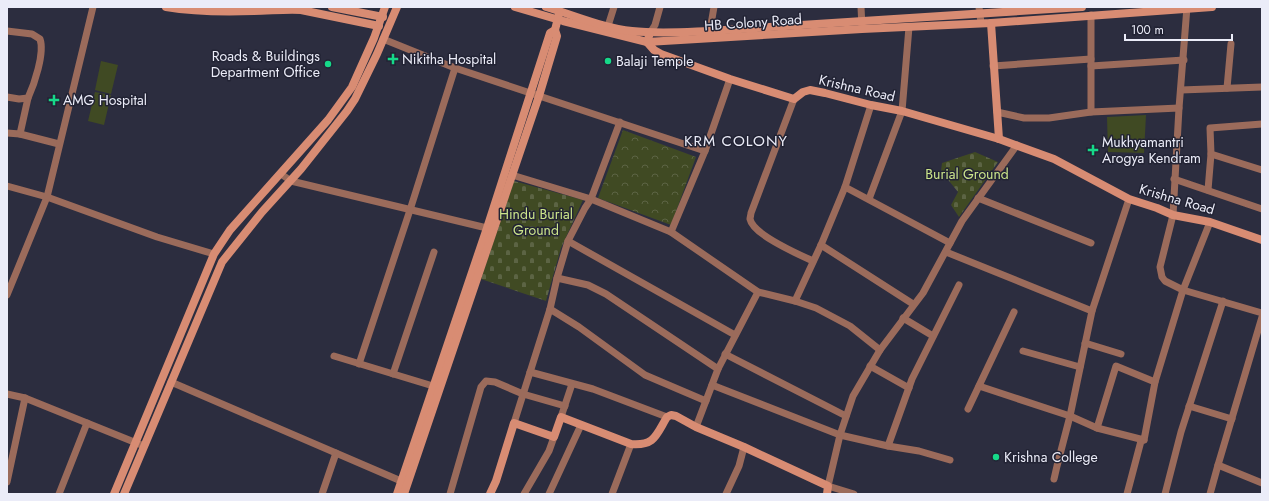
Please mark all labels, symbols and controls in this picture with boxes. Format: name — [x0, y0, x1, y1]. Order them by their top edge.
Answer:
street label: HB Colony Road — [703, 9, 803, 35]
scale bar — [1125, 16, 1232, 42]
text: 100 m — [1131, 21, 1164, 39]
place label: Roads & Buildings Department Office — [211, 46, 320, 82]
place label: Nikitha Hospital — [402, 49, 496, 69]
place label: Balaji Temple — [616, 51, 694, 71]
marker: Nikitha Hospital — [387, 53, 399, 65]
marker: Balaji Temple — [603, 56, 613, 66]
marker: Roads & Buildings Department Office — [323, 59, 333, 69]
street label: Krishna Road — [817, 70, 897, 106]
place label: AMG Hospital — [63, 90, 147, 110]
marker: AMG Hospital — [48, 94, 60, 106]
district label: KRM COLONY — [684, 130, 788, 152]
place label: Mukhyamantri Arogya Kendram — [1102, 132, 1201, 168]
marker: Mukhyamantri Arogya Kendram — [1087, 144, 1099, 156]
park label: Burial Ground — [925, 164, 1009, 184]
street label: Krishna Road — [1137, 179, 1217, 219]
park label: Hindu Burial Ground — [499, 204, 573, 240]
place label: Krishna College — [1004, 447, 1098, 467]
marker: Krishna College — [991, 452, 1001, 462]

